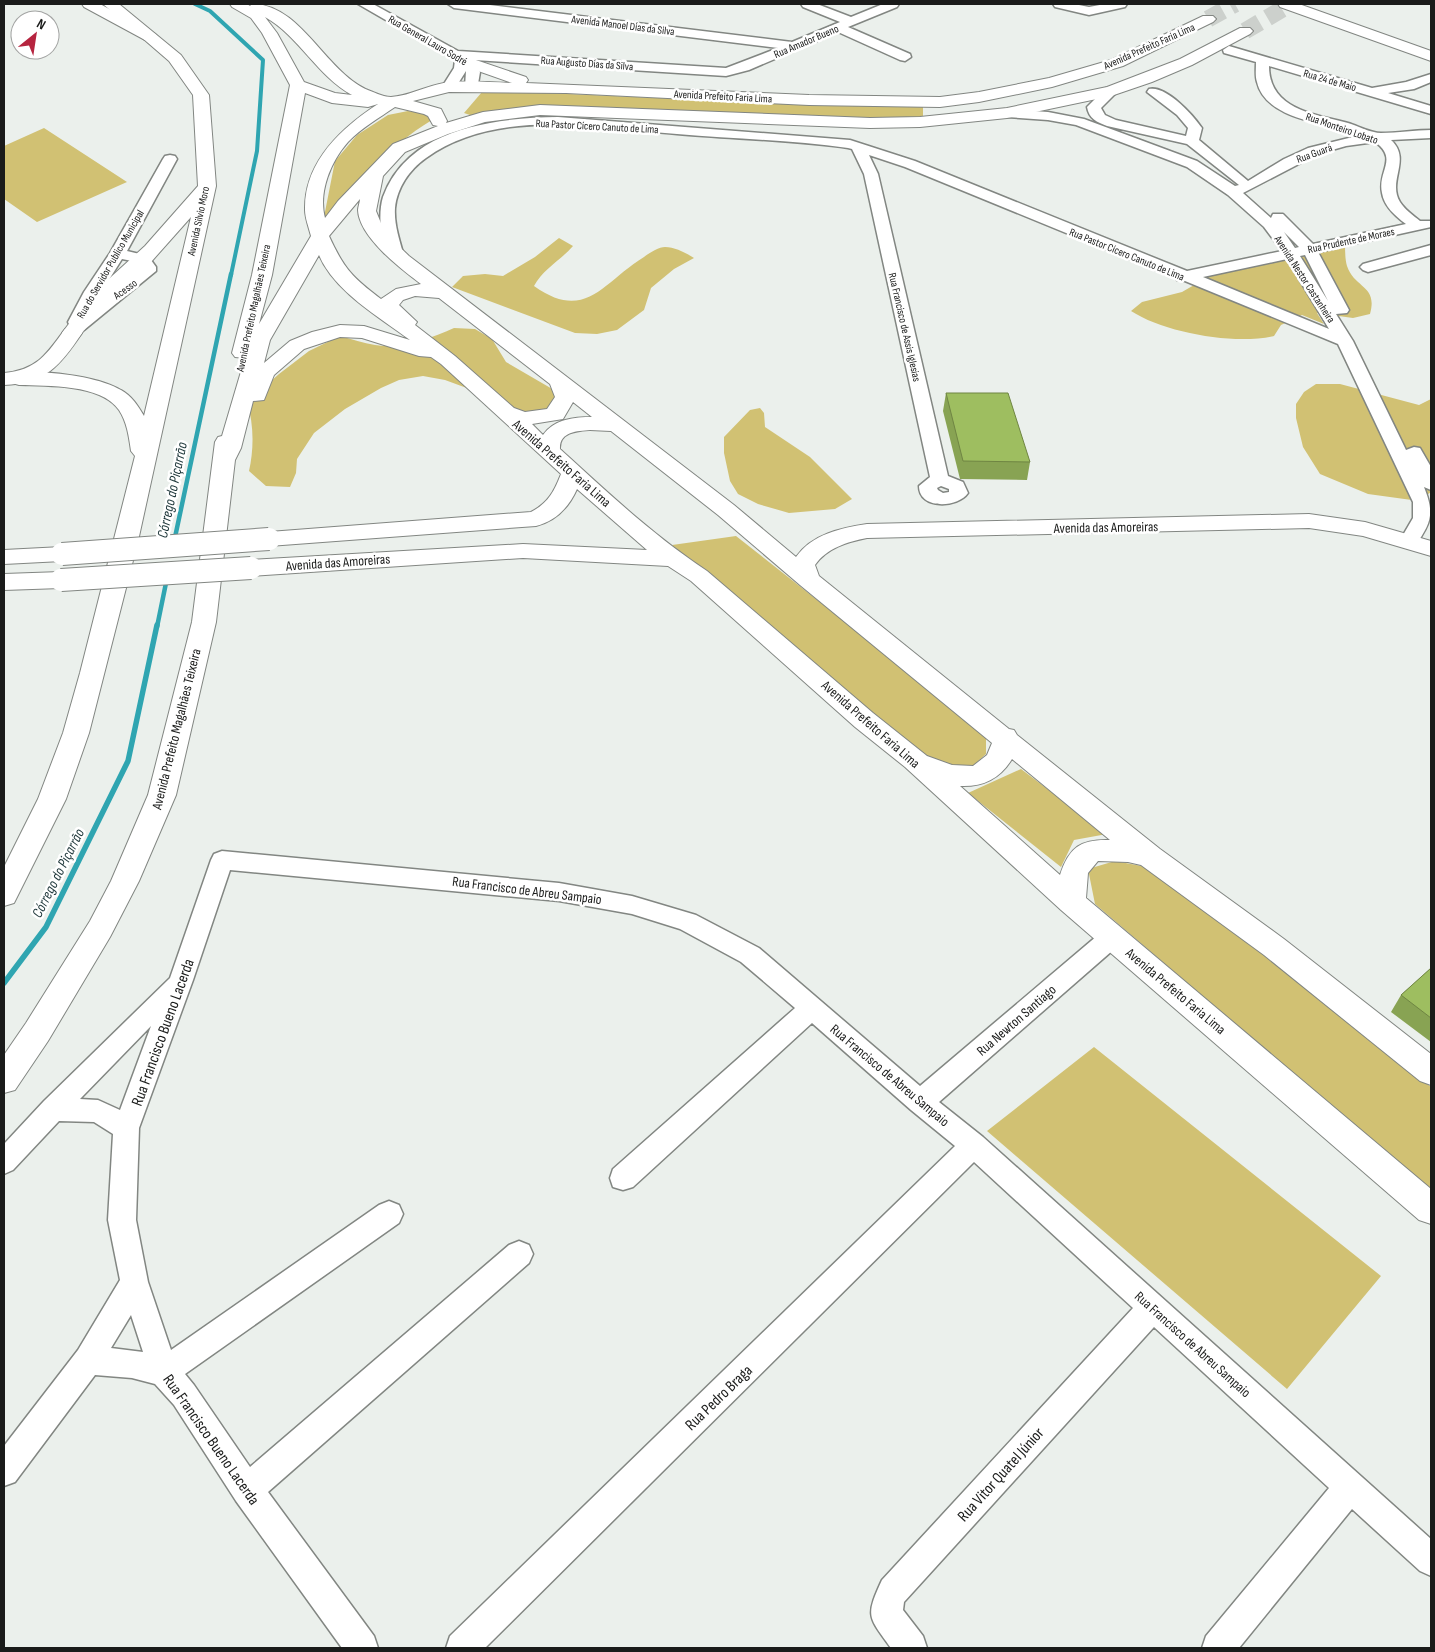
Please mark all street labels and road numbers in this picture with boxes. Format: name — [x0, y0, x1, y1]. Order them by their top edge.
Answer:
street label: Rua General Lauro Sodré — [386, 13, 470, 68]
street label: Avenida Manoel Dias da Silva — [570, 13, 675, 38]
street label: Avenida Prefeito Faria Lima — [1101, 21, 1197, 73]
street label: Rua Amador Bueno — [772, 22, 841, 61]
street label: Rua Augusto Dias da Silva — [540, 54, 634, 73]
street label: Rua 24 de Maio — [1302, 67, 1358, 94]
street label: Avenida Prefeito Faria Lima — [673, 87, 772, 106]
street label: Rua Monteiro Lobato — [1304, 110, 1380, 147]
street label: Rua Pastor Cícero Canuto de Lima — [535, 117, 659, 136]
street label: Rua Guará — [1294, 141, 1334, 166]
street label: Avenida Silvio Moro — [185, 185, 212, 258]
street label: Rua do Servidor Publico Municipal — [74, 208, 147, 321]
street label: Rua Pastor Cícero Canuto de Lima — [1067, 225, 1186, 284]
street label: Rua Prudente de Moraes — [1306, 225, 1396, 256]
street label: Avenida Nestor Castanheira — [1271, 232, 1338, 325]
street label: Avenida Prefeito Magalhães Teixeira — [233, 243, 273, 374]
street label: Rua Francisco de Assis Iglesias — [886, 272, 923, 383]
street label: Acesso — [110, 276, 140, 303]
street label: Avenida Prefeito Faria Lima — [508, 415, 614, 511]
street label: Avenida das Amoreiras — [1053, 518, 1158, 537]
street label: Avenida das Amoreiras — [284, 550, 391, 575]
street label: Avenida Prefeito Magalhães Teixeira — [148, 647, 205, 812]
street label: Avenida Prefeito Faria Lima — [817, 676, 923, 772]
street label: Rua Francisco de Abreu Sampaio — [451, 873, 603, 908]
street label: Avenida Prefeito Faria Lima — [1122, 944, 1229, 1038]
street label: Rua Francisco Bueno Lacerda — [128, 956, 199, 1109]
street label: Rua Newton Santiago — [973, 981, 1060, 1060]
street label: Rua Francisco de Abreu Sampaio — [827, 1021, 953, 1130]
street label: Rua Francisco de Abreu Sampaio — [1131, 1288, 1254, 1401]
street label: Rua Pedro Braga — [681, 1361, 757, 1435]
street label: Rua Francisco Bueno Lacerda — [159, 1371, 263, 1509]
street label: Rua Vitor Quatel Júnior — [954, 1424, 1049, 1526]

